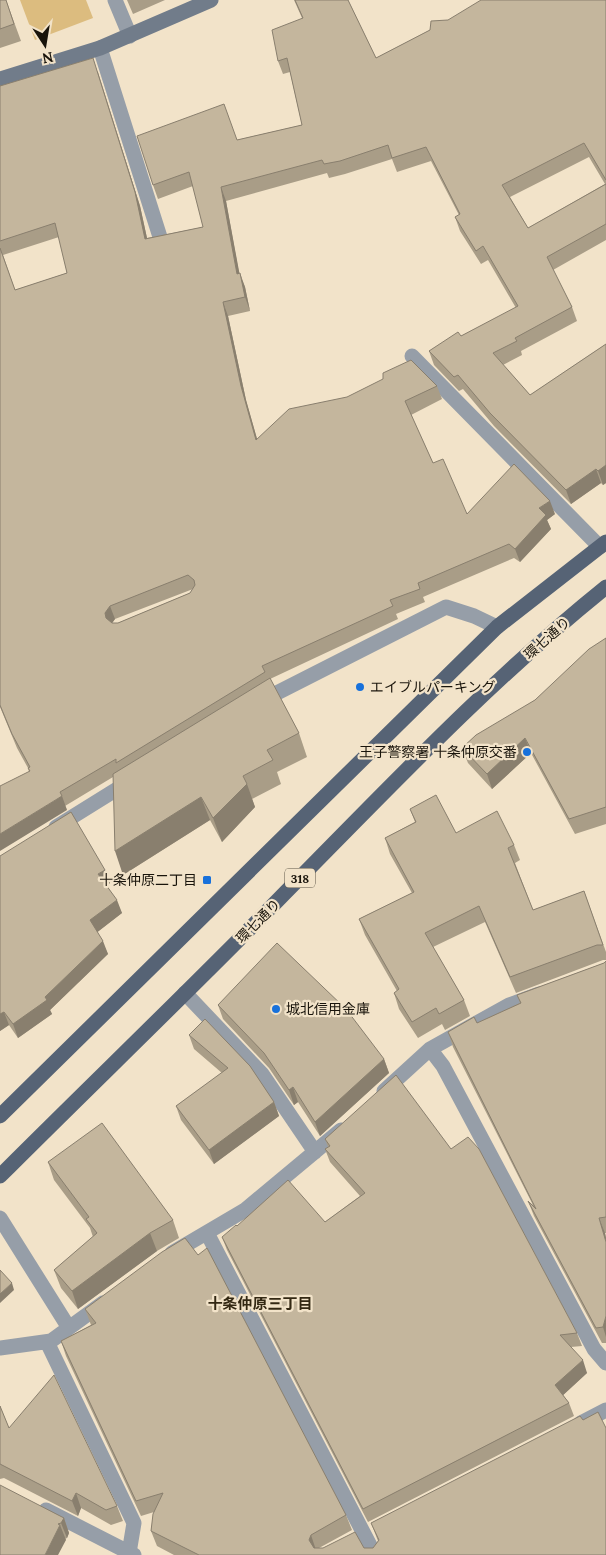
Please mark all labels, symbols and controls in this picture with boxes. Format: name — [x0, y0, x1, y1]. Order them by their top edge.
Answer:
north arrow — [20, 20, 70, 70]
text: N — [40, 48, 55, 68]
street label: 環七通り — [520, 613, 574, 663]
place label: エイブルパーキング — [370, 678, 496, 696]
marker: エイブルパーキング — [354, 681, 366, 693]
place label: 王子警察署 十条仲原交番 — [359, 743, 517, 761]
marker: 王子警察署 十条仲原交番 — [521, 746, 533, 758]
road number: 318 — [285, 868, 315, 888]
place label: 十条仲原二丁目 — [99, 871, 197, 889]
marker: 十条仲原二丁目 — [201, 874, 213, 886]
street label: 環七通り — [232, 895, 284, 947]
place label: 城北信用金庫 — [286, 1000, 370, 1018]
marker: 城北信用金庫 — [270, 1003, 282, 1015]
district label: 十条仲原三丁目 — [207, 1294, 313, 1313]

